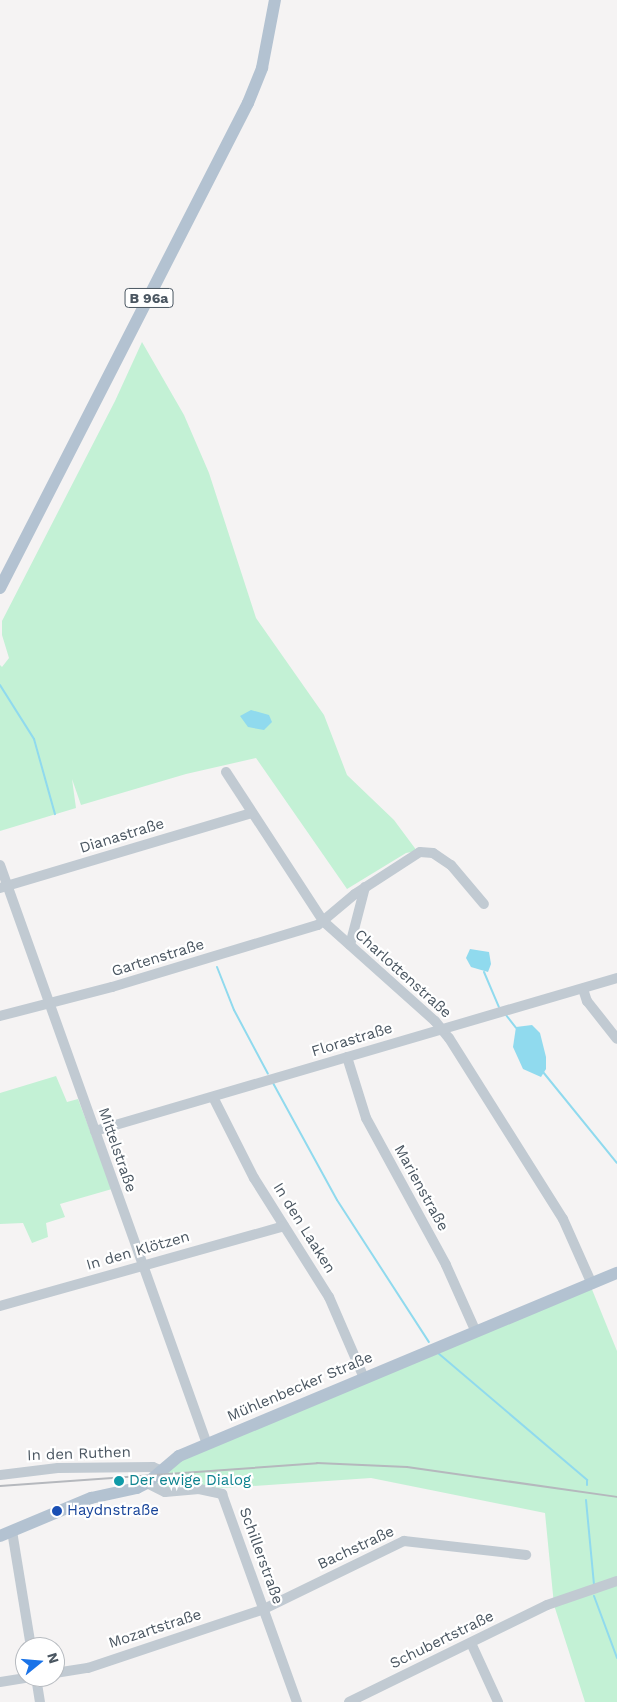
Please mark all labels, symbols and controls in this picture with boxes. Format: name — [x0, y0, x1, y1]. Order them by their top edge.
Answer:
road number: B 96a — [124, 286, 174, 310]
street label: Dianastraße — [78, 815, 166, 857]
street label: Charlottenstraße — [351, 926, 455, 1022]
street label: Gartenstraße — [110, 935, 206, 981]
street label: Florastraße — [309, 1019, 395, 1061]
street label: Mittelstraße — [94, 1105, 140, 1195]
street label: Marienstraße — [390, 1142, 452, 1234]
street label: In den Laaken — [269, 1179, 339, 1277]
street label: In den Klötzen — [84, 1228, 192, 1274]
street label: Mühlenbecker Straße — [224, 1348, 376, 1426]
street label: In den Ruthen — [27, 1443, 131, 1465]
place label: Der ewige Dialog — [129, 1472, 251, 1490]
marker: Der ewige Dialog — [113, 1475, 125, 1487]
place label: Haydnstraße — [67, 1502, 159, 1520]
marker: Haydnstraße — [51, 1505, 63, 1517]
street label: Schillerstraße — [235, 1505, 287, 1607]
street label: Bachstraße — [315, 1522, 397, 1574]
street label: Mozartstraße — [106, 1606, 204, 1652]
street label: Schubertstraße — [387, 1607, 497, 1673]
north arrow — [15, 1637, 65, 1687]
text: N — [44, 1651, 63, 1665]

